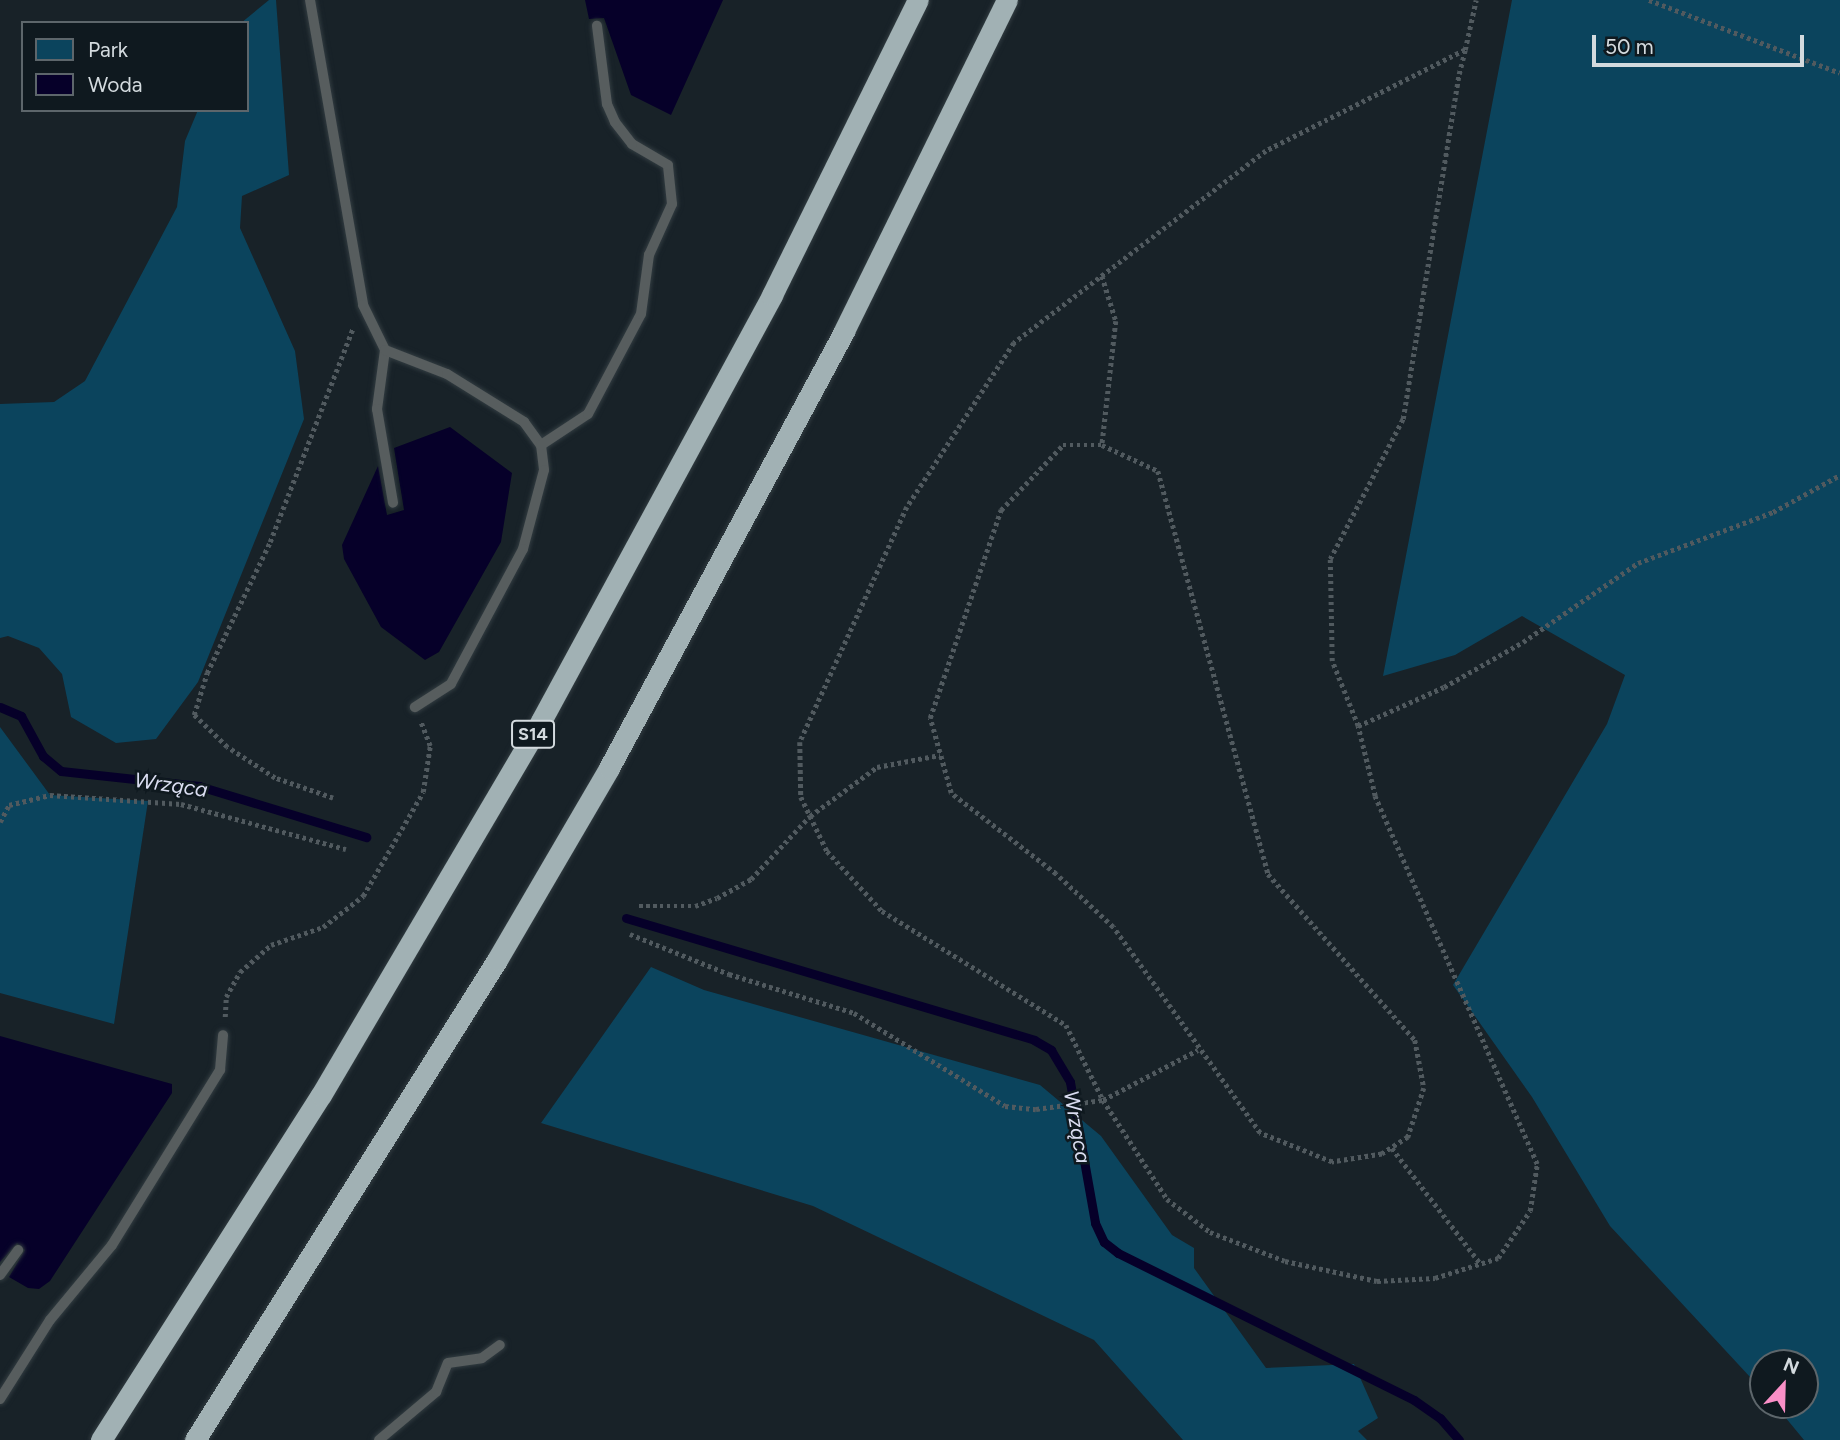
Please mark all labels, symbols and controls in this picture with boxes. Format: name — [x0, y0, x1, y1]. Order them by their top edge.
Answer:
legend — [21, 21, 248, 112]
scale bar — [1595, 21, 1807, 65]
text: 50 m — [1605, 34, 1654, 59]
text: Park — [88, 37, 128, 62]
text: Woda — [88, 72, 143, 97]
road number: S14 — [510, 720, 556, 748]
water label: Wrząca — [133, 767, 209, 803]
water label: Wrząca — [1058, 1089, 1096, 1165]
north arrow — [1749, 1349, 1819, 1419]
text: N — [1780, 1353, 1802, 1379]

